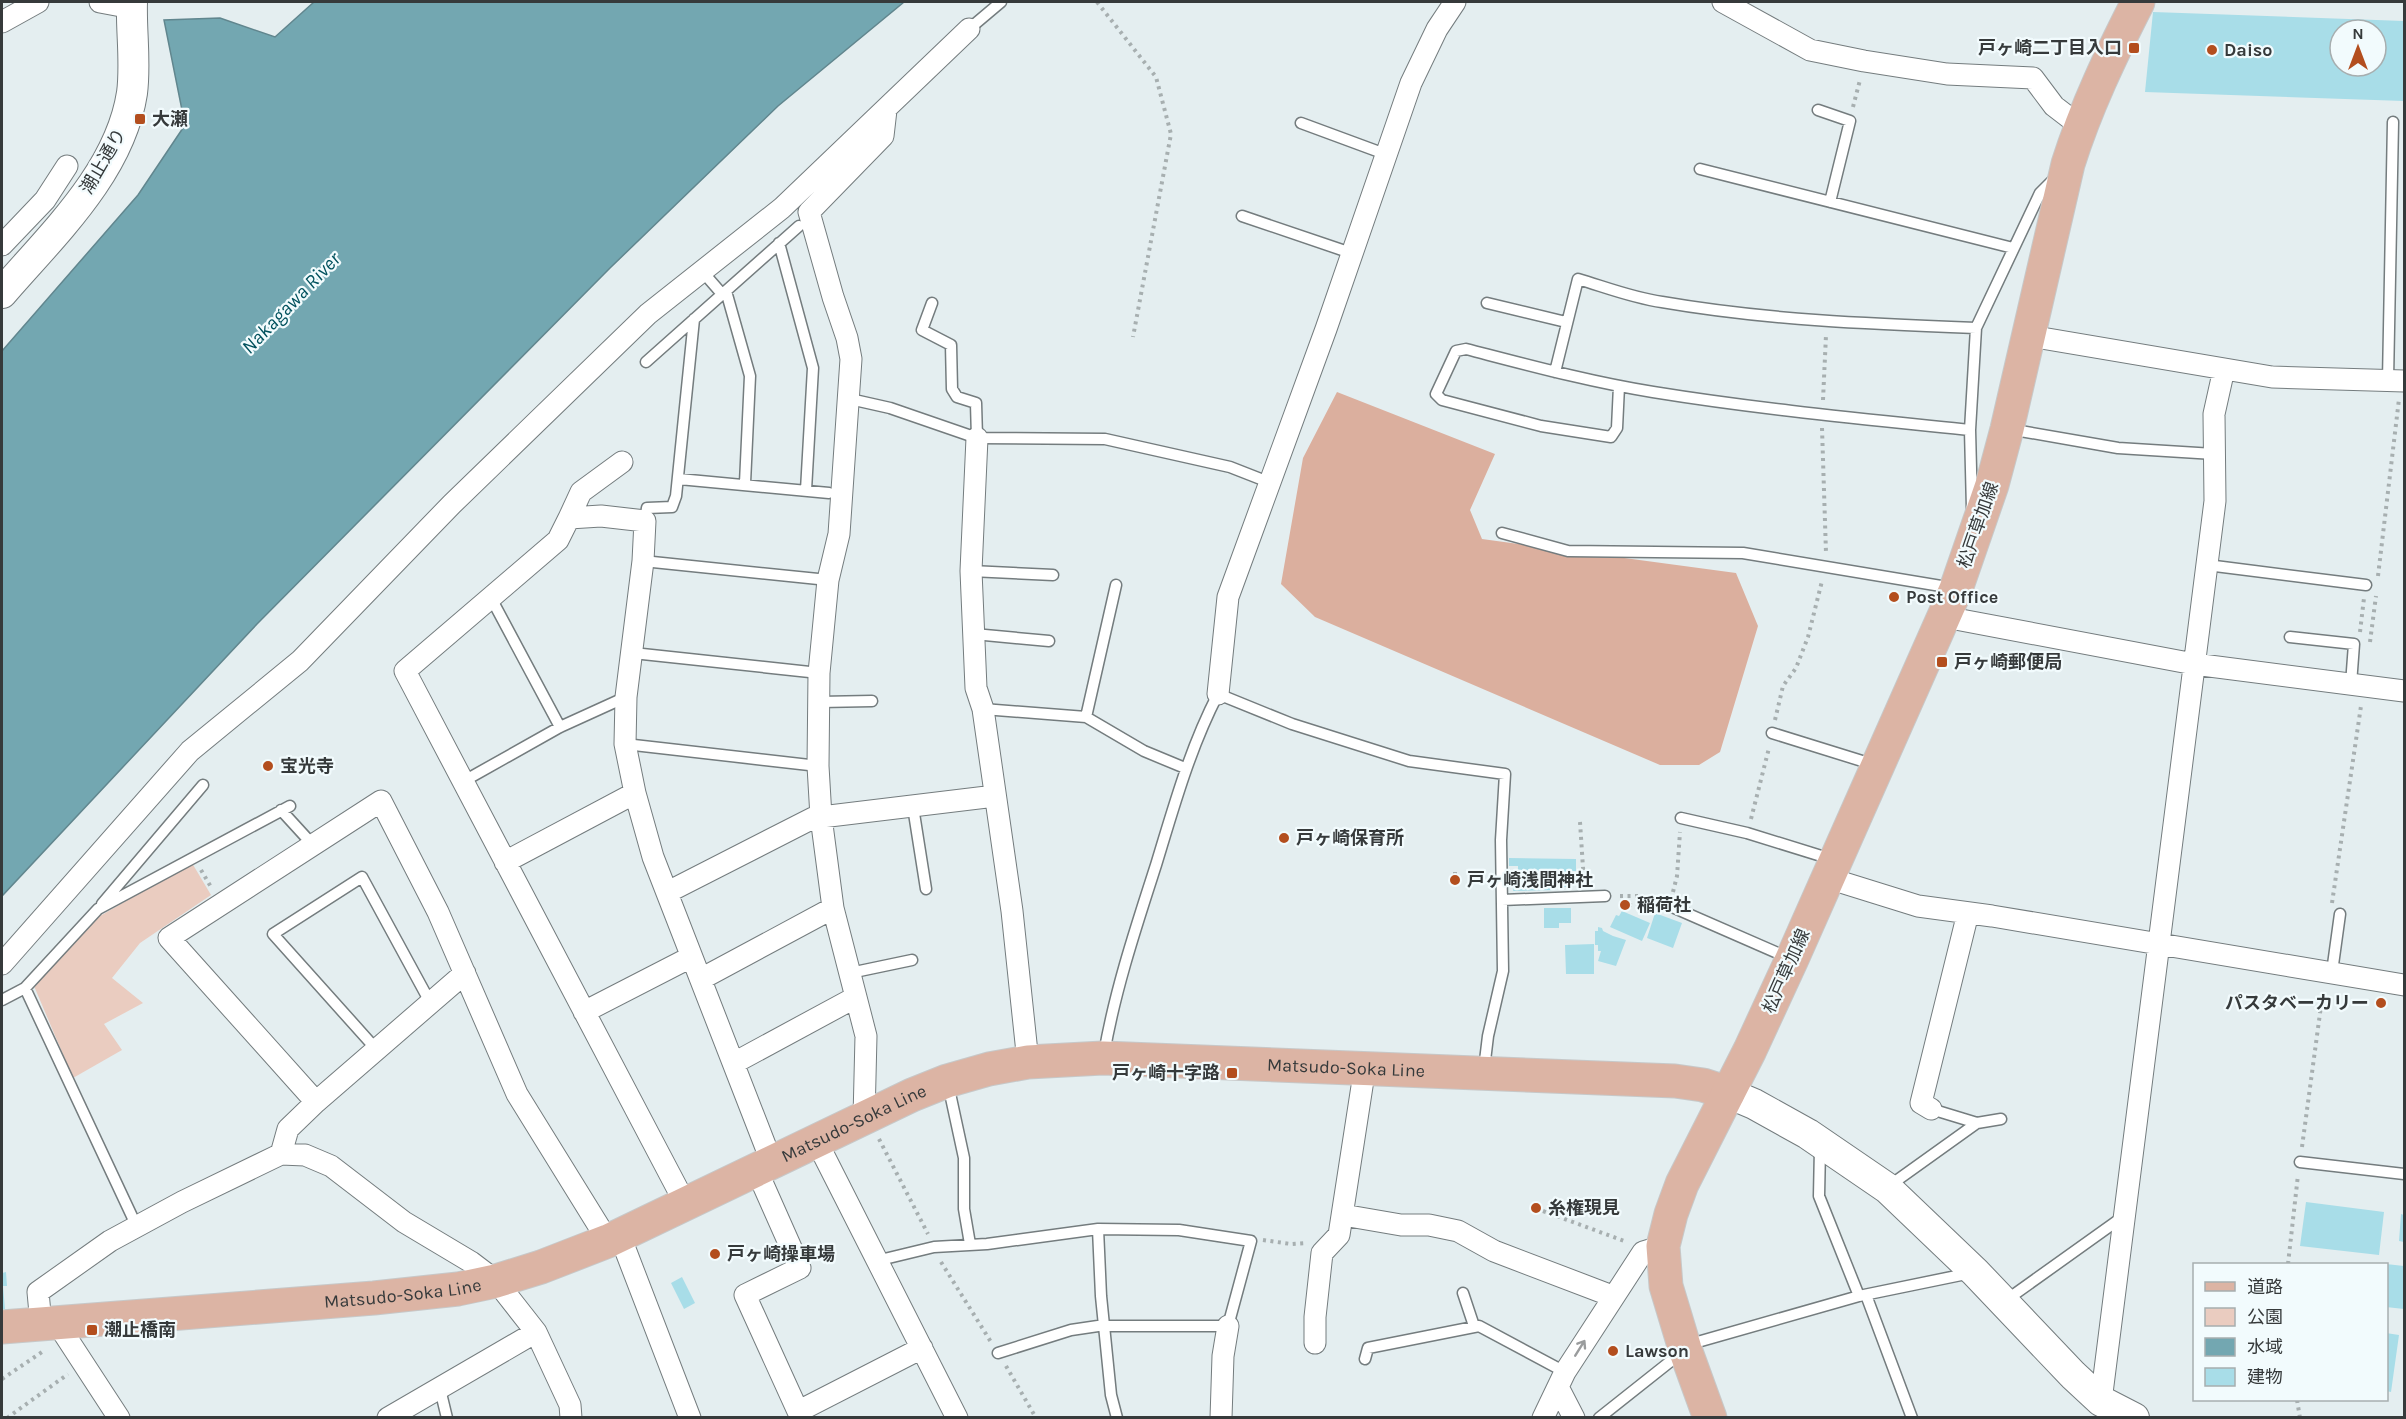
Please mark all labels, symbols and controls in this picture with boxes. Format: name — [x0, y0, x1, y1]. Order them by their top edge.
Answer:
north arrow — [2328, 18, 2388, 78]
text: N — [2352, 24, 2364, 43]
place label: 戸ヶ崎二丁目入口 — [1978, 37, 2122, 59]
place label: Daiso — [2224, 39, 2272, 61]
marker: 戸ヶ崎二丁目入口 — [2127, 41, 2141, 55]
marker: Daiso — [2205, 43, 2219, 57]
place label: 大瀬 — [152, 108, 188, 130]
marker: 大瀬 — [133, 112, 147, 126]
street label: 潮止通り — [75, 124, 131, 198]
water label: Nakagawa River — [237, 247, 346, 358]
street label: 松戸草加線 — [1953, 479, 2003, 571]
place label: Post Office — [1906, 586, 1998, 608]
marker: Post Office — [1887, 590, 1901, 604]
place label: 戸ヶ崎郵便局 — [1954, 651, 2062, 673]
marker: 戸ヶ崎郵便局 — [1935, 655, 1949, 669]
place label: 宝光寺 — [280, 755, 334, 777]
marker: 宝光寺 — [261, 759, 275, 773]
place label: 戸ヶ崎保育所 — [1296, 827, 1404, 849]
marker: 戸ヶ崎保育所 — [1277, 831, 1291, 845]
place label: 戸ヶ崎浅間神社 — [1467, 869, 1593, 891]
marker: 戸ヶ崎浅間神社 — [1448, 873, 1462, 887]
place label: 稲荷社 — [1637, 894, 1691, 916]
marker: 稲荷社 — [1618, 898, 1632, 912]
street label: 松戸草加線 — [1758, 925, 1814, 1017]
place label: パスタベーカリー — [2225, 992, 2369, 1014]
marker: パスタベーカリー — [2374, 996, 2388, 1010]
street label: Matsudo-Soka Line — [1267, 1054, 1425, 1082]
place label: 戸ヶ崎十字路 — [1112, 1062, 1220, 1084]
marker: 戸ヶ崎十字路 — [1225, 1066, 1239, 1080]
street label: Matsudo-Soka Line — [778, 1079, 929, 1167]
place label: 糸権現見 — [1548, 1197, 1620, 1219]
marker: 糸権現見 — [1529, 1201, 1543, 1215]
place label: 戸ヶ崎操車場 — [727, 1243, 835, 1265]
marker: 戸ヶ崎操車場 — [708, 1247, 722, 1261]
legend — [2193, 1263, 2388, 1401]
street label: Matsudo-Soka Line — [323, 1273, 483, 1313]
text: 道路 — [2247, 1276, 2283, 1298]
text: 公園 — [2247, 1306, 2283, 1328]
place label: 潮止橋南 — [104, 1319, 176, 1341]
marker: 潮止橋南 — [85, 1323, 99, 1337]
text: 水域 — [2247, 1336, 2283, 1358]
one-way arrow — [1575, 1340, 1587, 1357]
place label: Lawson — [1625, 1340, 1689, 1362]
marker: Lawson — [1606, 1344, 1620, 1358]
text: 建物 — [2247, 1366, 2283, 1388]

